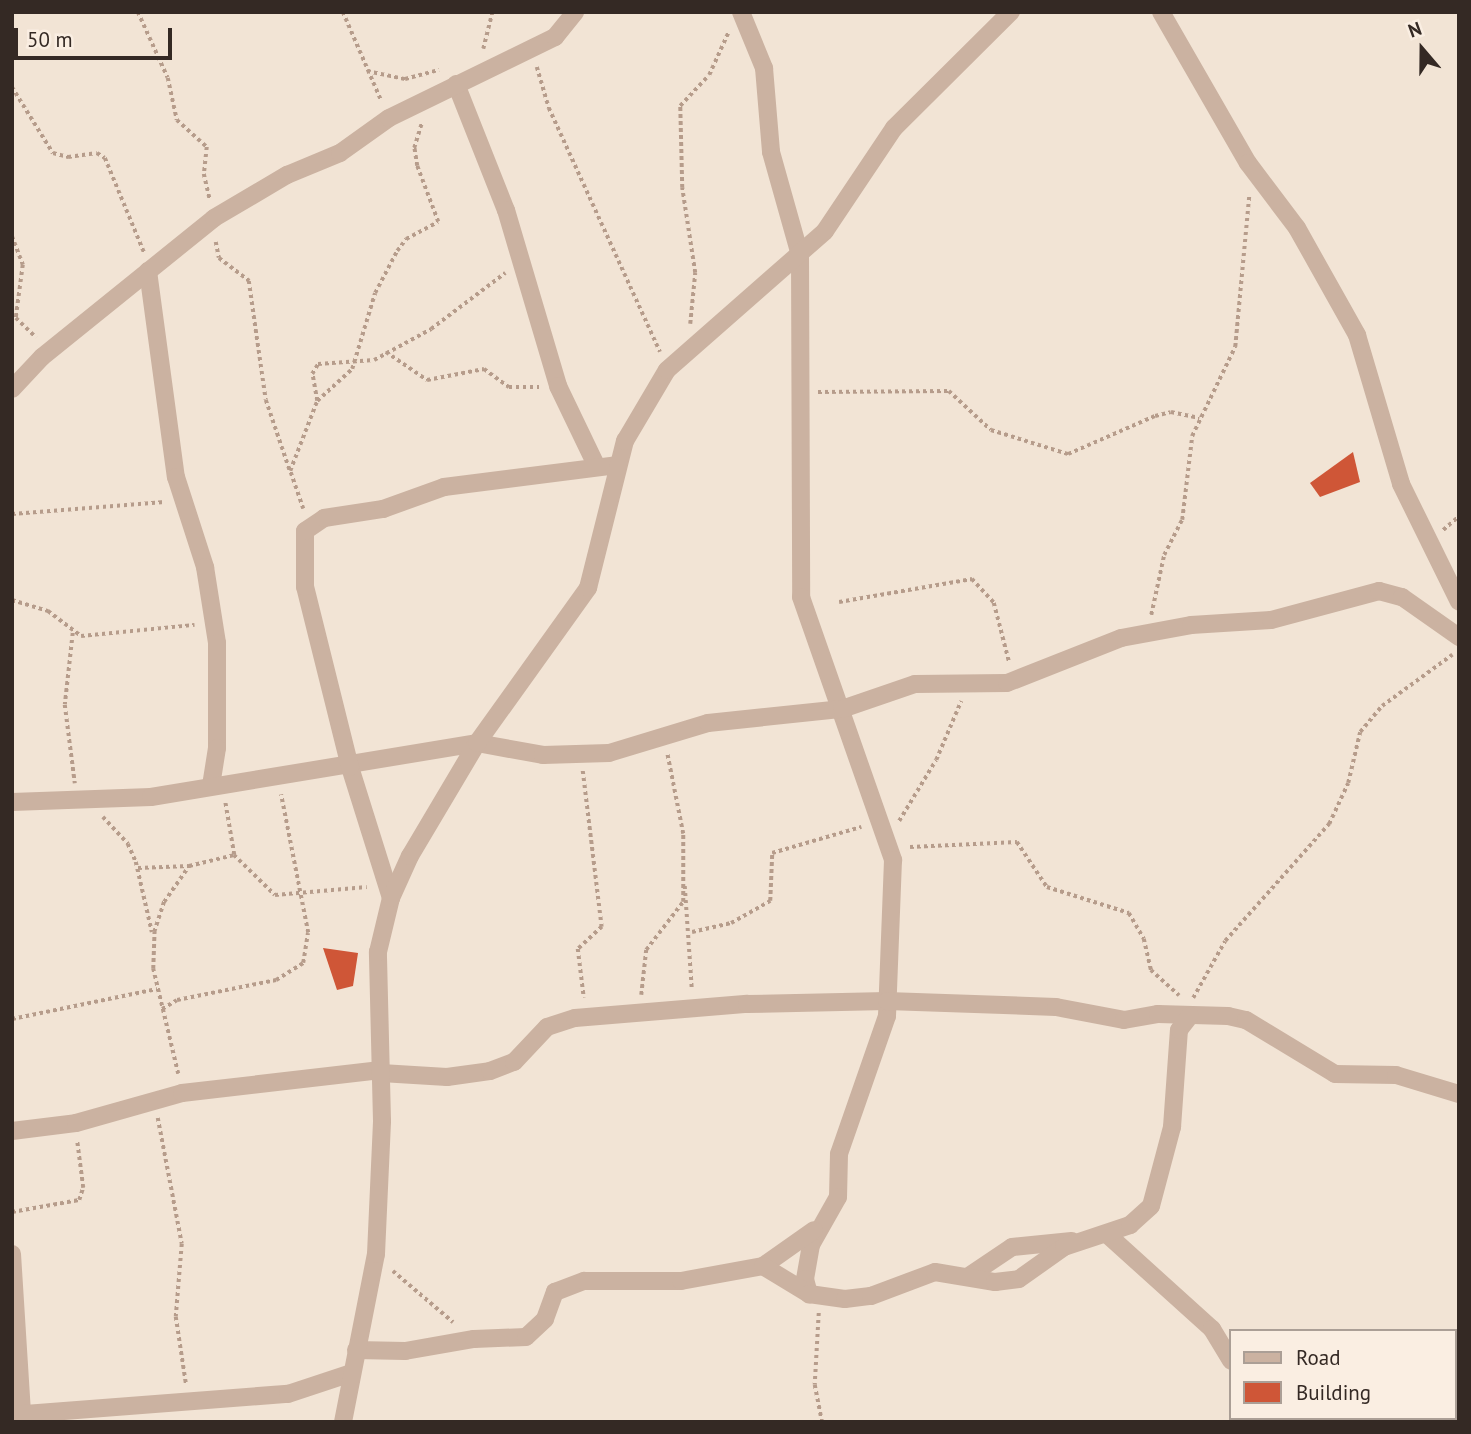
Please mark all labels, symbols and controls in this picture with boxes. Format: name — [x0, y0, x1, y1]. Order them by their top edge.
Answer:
scale bar — [18, 14, 175, 58]
north arrow — [1387, 14, 1457, 84]
text: N — [1405, 16, 1425, 43]
text: 50 m — [27, 26, 73, 53]
legend — [1230, 1329, 1457, 1420]
text: Road — [1296, 1344, 1340, 1371]
text: Building — [1296, 1379, 1371, 1406]

